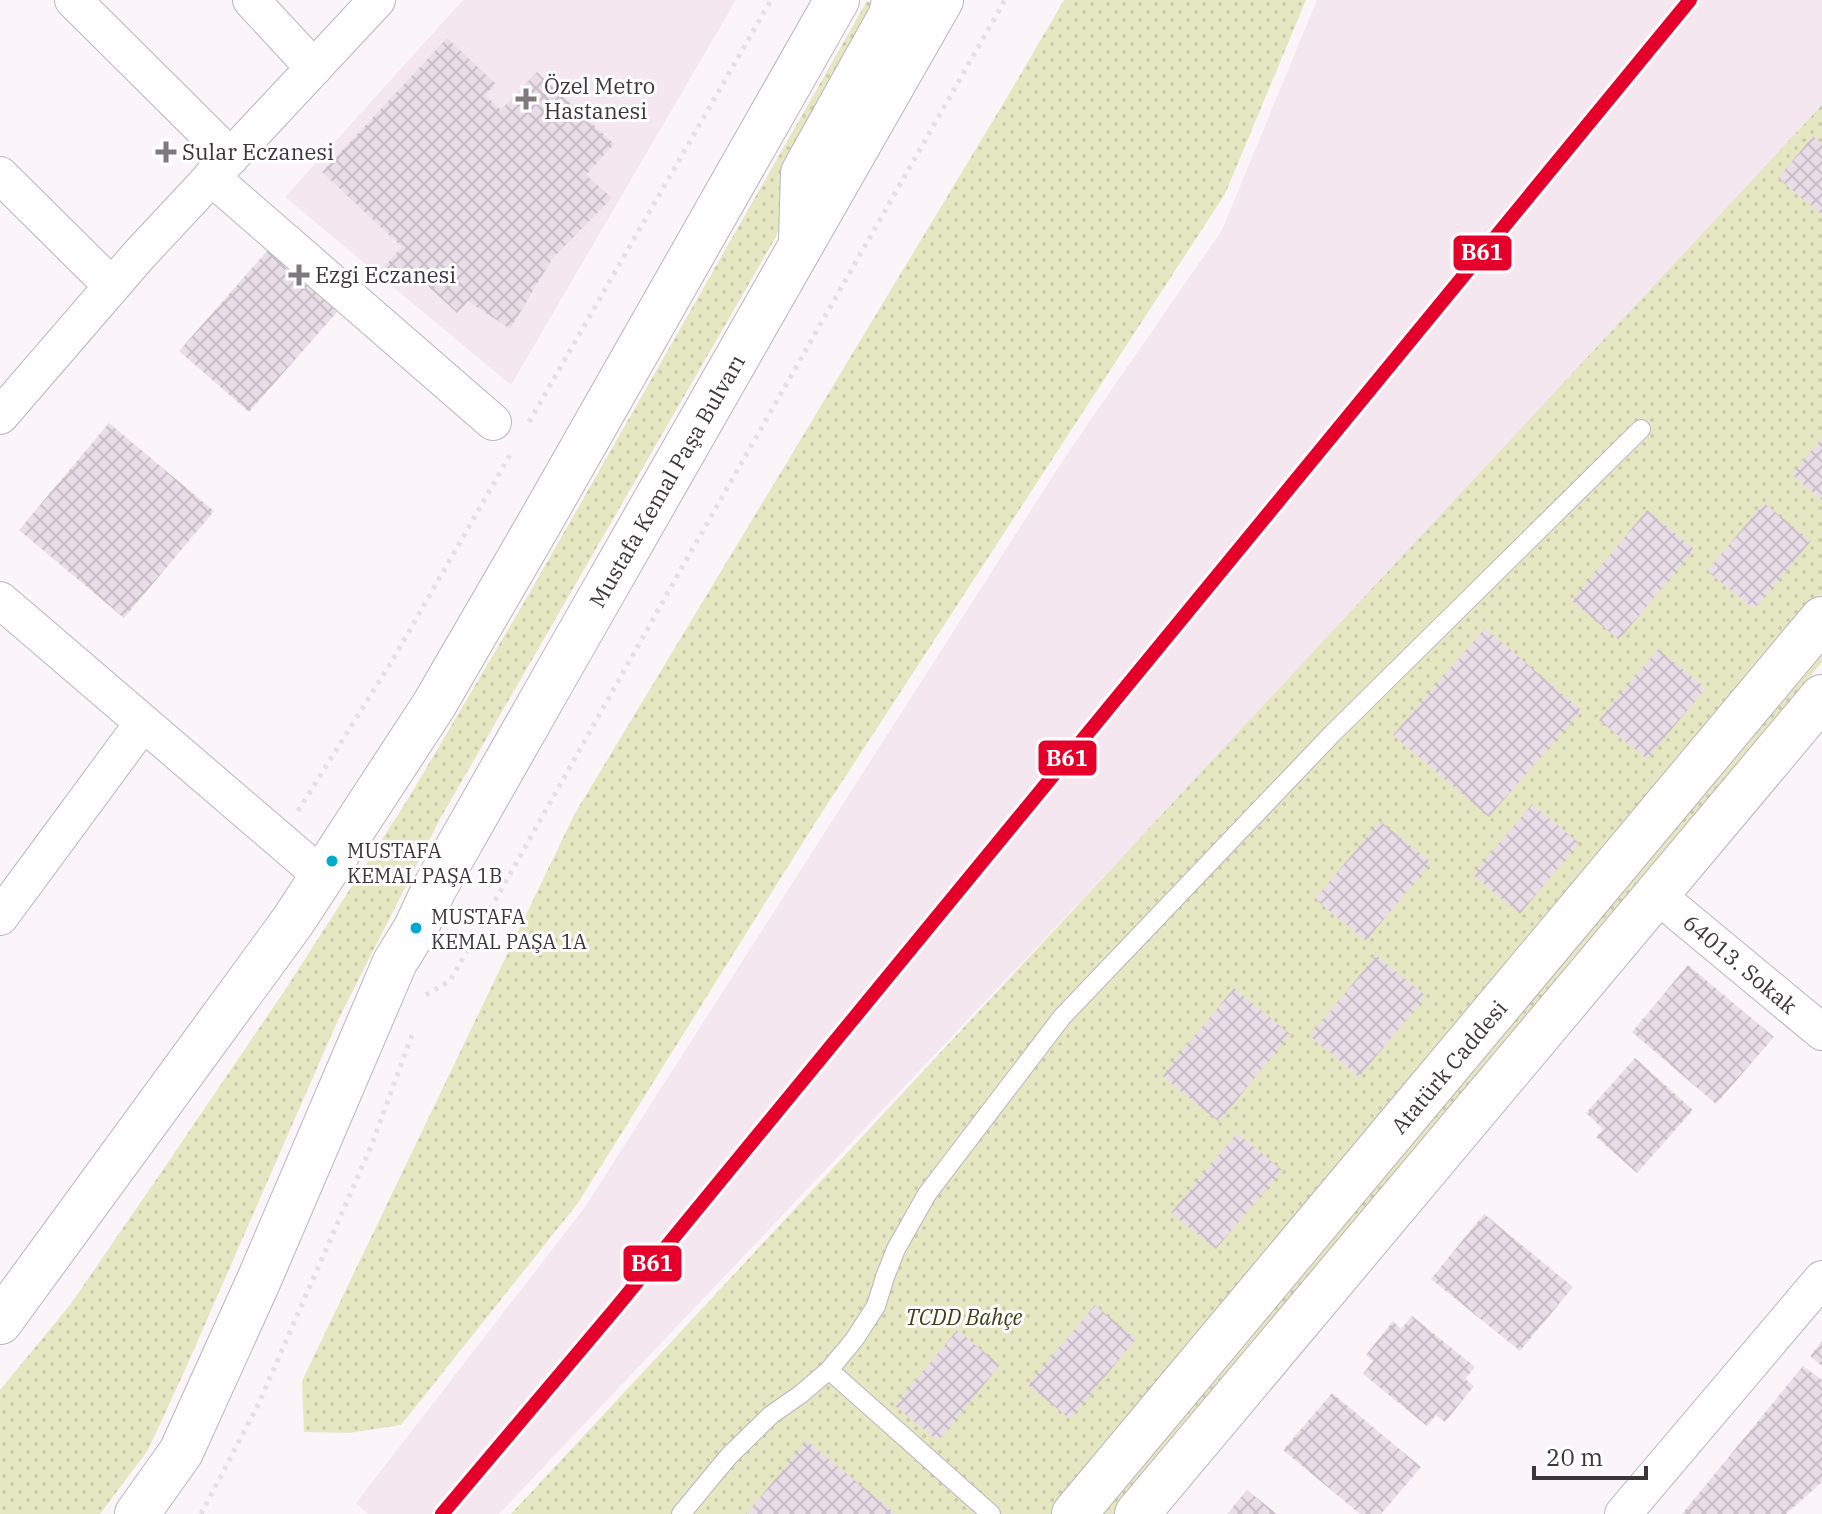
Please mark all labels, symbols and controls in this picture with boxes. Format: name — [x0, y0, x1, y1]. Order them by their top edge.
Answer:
place label: Özel Metro Hastanesi — [544, 71, 655, 125]
marker: Özel Metro Hastanesi — [515, 88, 537, 110]
place label: Sular Eczanesi — [182, 137, 334, 166]
marker: Sular Eczanesi — [157, 143, 175, 161]
line badge: B61 — [1452, 234, 1513, 272]
text: B61 — [1461, 237, 1503, 266]
place label: Ezgi Eczanesi — [315, 260, 456, 289]
marker: Ezgi Eczanesi — [290, 266, 308, 284]
street label: Mustafa Kemal Paşa Bulvarı — [582, 349, 751, 612]
line badge: B61 — [1037, 739, 1098, 777]
text: B61 — [1046, 743, 1088, 772]
place label: MUSTAFA KEMAL PAŞA 1B — [347, 837, 502, 889]
marker: MUSTAFA KEMAL PAŞA 1B — [324, 853, 340, 869]
place label: MUSTAFA KEMAL PAŞA 1A — [431, 903, 587, 955]
street label: 64013. Sokak — [1677, 907, 1803, 1020]
marker: MUSTAFA KEMAL PAŞA 1A — [408, 920, 424, 936]
street label: Atatürk Caddesi — [1384, 994, 1513, 1139]
line badge: B61 — [622, 1244, 683, 1283]
text: B61 — [631, 1248, 673, 1277]
park label: TCDD Bahçe — [906, 1302, 1023, 1331]
scale bar — [1534, 1430, 1646, 1480]
text: 20 m — [1546, 1441, 1603, 1473]

